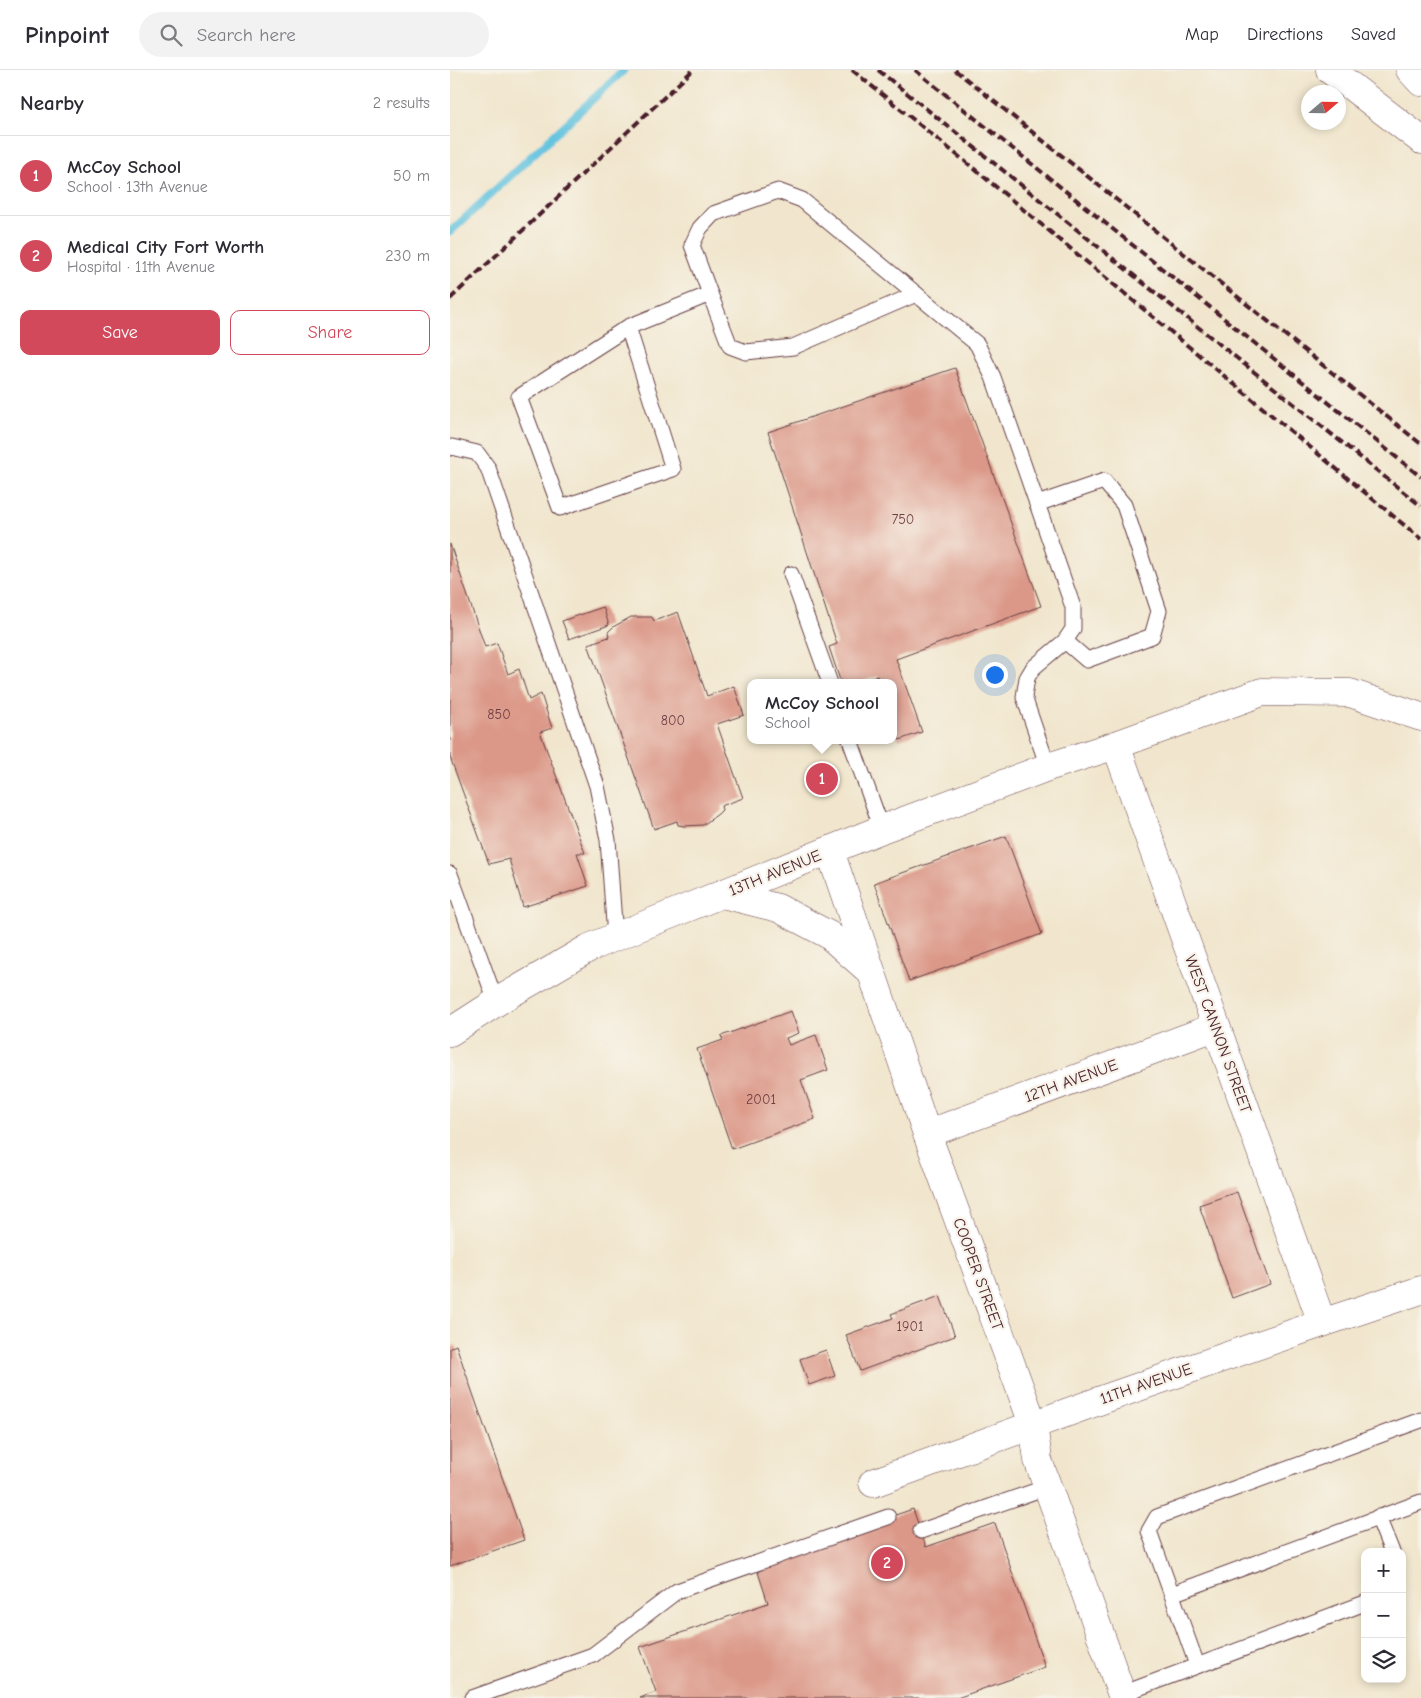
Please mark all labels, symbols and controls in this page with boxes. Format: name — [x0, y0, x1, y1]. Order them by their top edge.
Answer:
search box — [139, 12, 489, 57]
text: Pinpoint — [25, 21, 109, 49]
icon: search — [157, 21, 185, 49]
text: Search here — [197, 24, 296, 46]
text: Map — [1185, 24, 1219, 45]
text: Directions — [1247, 24, 1323, 45]
text: Saved — [1351, 24, 1396, 45]
north arrow — [1301, 85, 1346, 130]
text: Nearby — [20, 91, 84, 115]
text: 2 results — [373, 94, 430, 112]
text: McCoy School — [67, 156, 181, 178]
text: 1 — [33, 167, 39, 185]
text: 50 m — [393, 167, 430, 185]
text: School · 13th Avenue — [67, 178, 208, 196]
text: Medical City Fort Worth — [67, 236, 264, 258]
text: 2 — [32, 247, 40, 265]
text: 230 m — [385, 247, 430, 265]
text: Hospital · 11th Avenue — [67, 258, 215, 276]
button: Save — [20, 310, 220, 355]
button: Share — [230, 310, 430, 355]
house number: 750 — [892, 511, 914, 528]
your location — [982, 662, 1008, 688]
popup — [747, 679, 897, 744]
text: McCoy School — [765, 692, 879, 714]
house number: 850 — [487, 706, 511, 723]
house number: 800 — [661, 712, 685, 729]
text: School — [765, 714, 810, 732]
pin: 1 — [806, 760, 838, 798]
street label: 13TH AVENUE — [726, 846, 824, 900]
street label: WEST CANNON STREET — [1181, 953, 1255, 1116]
street label: 12TH AVENUE — [1022, 1056, 1120, 1106]
house number: 2001 — [746, 1091, 776, 1108]
street label: COOPER STREET — [949, 1215, 1007, 1333]
house number: 1901 — [896, 1318, 924, 1335]
street label: 11TH AVENUE — [1098, 1360, 1195, 1408]
pin: 2 — [871, 1544, 903, 1582]
map controls — [1361, 1548, 1406, 1683]
button: + — [1361, 1548, 1406, 1593]
button: − — [1361, 1593, 1406, 1638]
button: layers — [1361, 1638, 1406, 1683]

